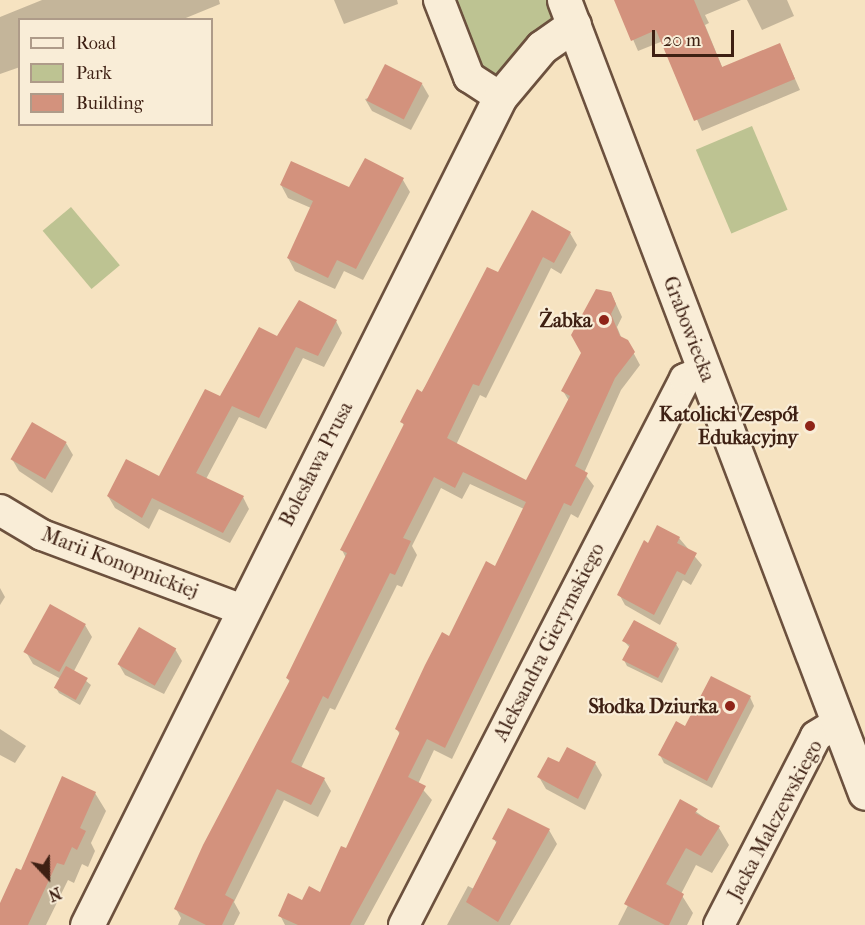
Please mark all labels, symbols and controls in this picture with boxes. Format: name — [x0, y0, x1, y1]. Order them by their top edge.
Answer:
legend — [18, 18, 213, 126]
scale bar — [655, 18, 738, 56]
text: 20 m — [663, 30, 701, 51]
text: Road — [76, 33, 116, 54]
text: Park — [76, 63, 112, 84]
text: Building — [76, 93, 143, 114]
street label: Grabowiecka — [658, 273, 720, 385]
place label: Żabka — [539, 308, 592, 332]
marker: Żabka — [597, 313, 611, 327]
street label: Bolesława Prusa — [274, 398, 358, 530]
place label: Katolicki Zespół Edukacyjny — [659, 402, 798, 449]
marker: Katolicki Zespół Edukacyjny — [803, 419, 817, 433]
street label: Marii Konopnickiej — [38, 522, 202, 604]
street label: Aleksandra Gierymskiego — [489, 539, 609, 745]
place label: Słodka Dziurka — [588, 694, 718, 718]
marker: Słodka Dziurka — [723, 699, 737, 713]
street label: Jacka Malczewskiego — [723, 736, 827, 904]
north arrow — [18, 847, 78, 907]
text: N — [46, 883, 64, 905]

